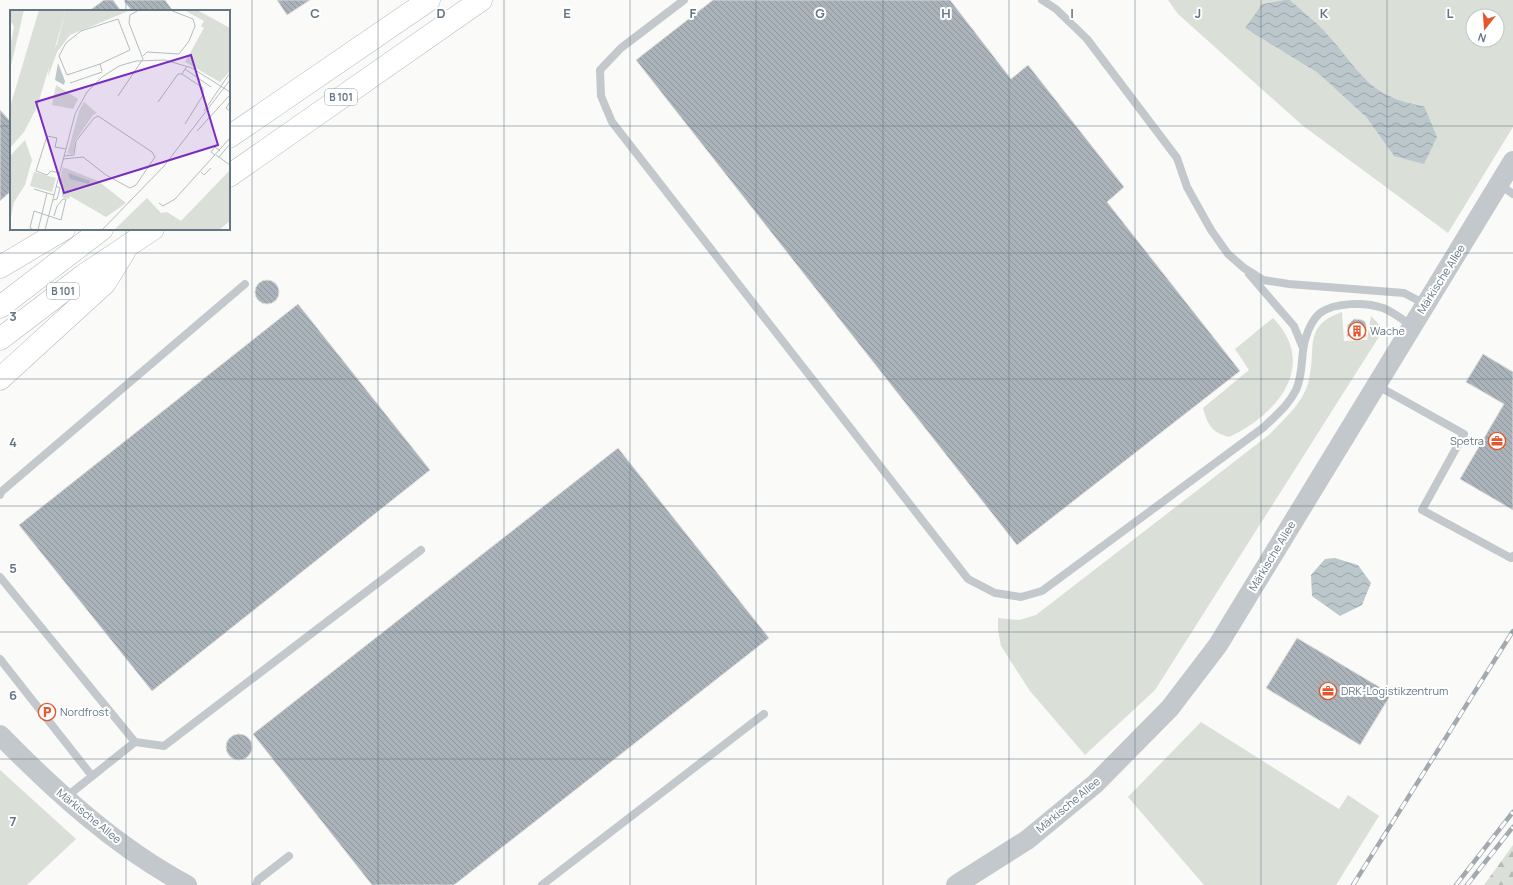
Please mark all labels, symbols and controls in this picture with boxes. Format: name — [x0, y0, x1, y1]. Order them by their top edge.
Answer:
text: C — [310, 4, 320, 22]
text: D — [436, 4, 446, 22]
text: E — [563, 4, 571, 22]
text: F — [690, 4, 697, 22]
text: G — [815, 4, 825, 22]
text: H — [941, 4, 951, 22]
text: I — [1070, 4, 1074, 22]
text: J — [1195, 4, 1201, 22]
text: K — [1320, 4, 1329, 22]
text: L — [1447, 4, 1454, 22]
north arrow — [1465, 8, 1505, 48]
inset map — [10, 10, 230, 230]
text: N — [1476, 30, 1488, 46]
road number: B 101 — [325, 89, 357, 105]
street label: Märkische Allee — [1413, 241, 1468, 316]
road number: B 101 — [47, 283, 79, 299]
text: 3 — [9, 307, 17, 325]
building icon: Wache — [1347, 321, 1367, 341]
place label: Wache — [1370, 323, 1406, 338]
office icon: Spetra — [1487, 431, 1507, 451]
text: 4 — [9, 433, 17, 451]
place label: Spetra — [1450, 433, 1484, 448]
street label: Märkische Allee — [1245, 517, 1299, 594]
text: 5 — [9, 559, 17, 577]
office icon: DRK-Logistikzentrum — [1318, 681, 1338, 701]
place label: DRK-Logistikzentrum — [1341, 683, 1448, 698]
text: 6 — [9, 686, 17, 704]
parking icon: Nordfrost — [37, 702, 57, 722]
place label: Nordfrost — [60, 704, 109, 719]
street label: Märkische Allee — [1032, 773, 1103, 836]
street label: Märkische Allee — [54, 785, 125, 847]
text: 7 — [10, 812, 17, 830]

